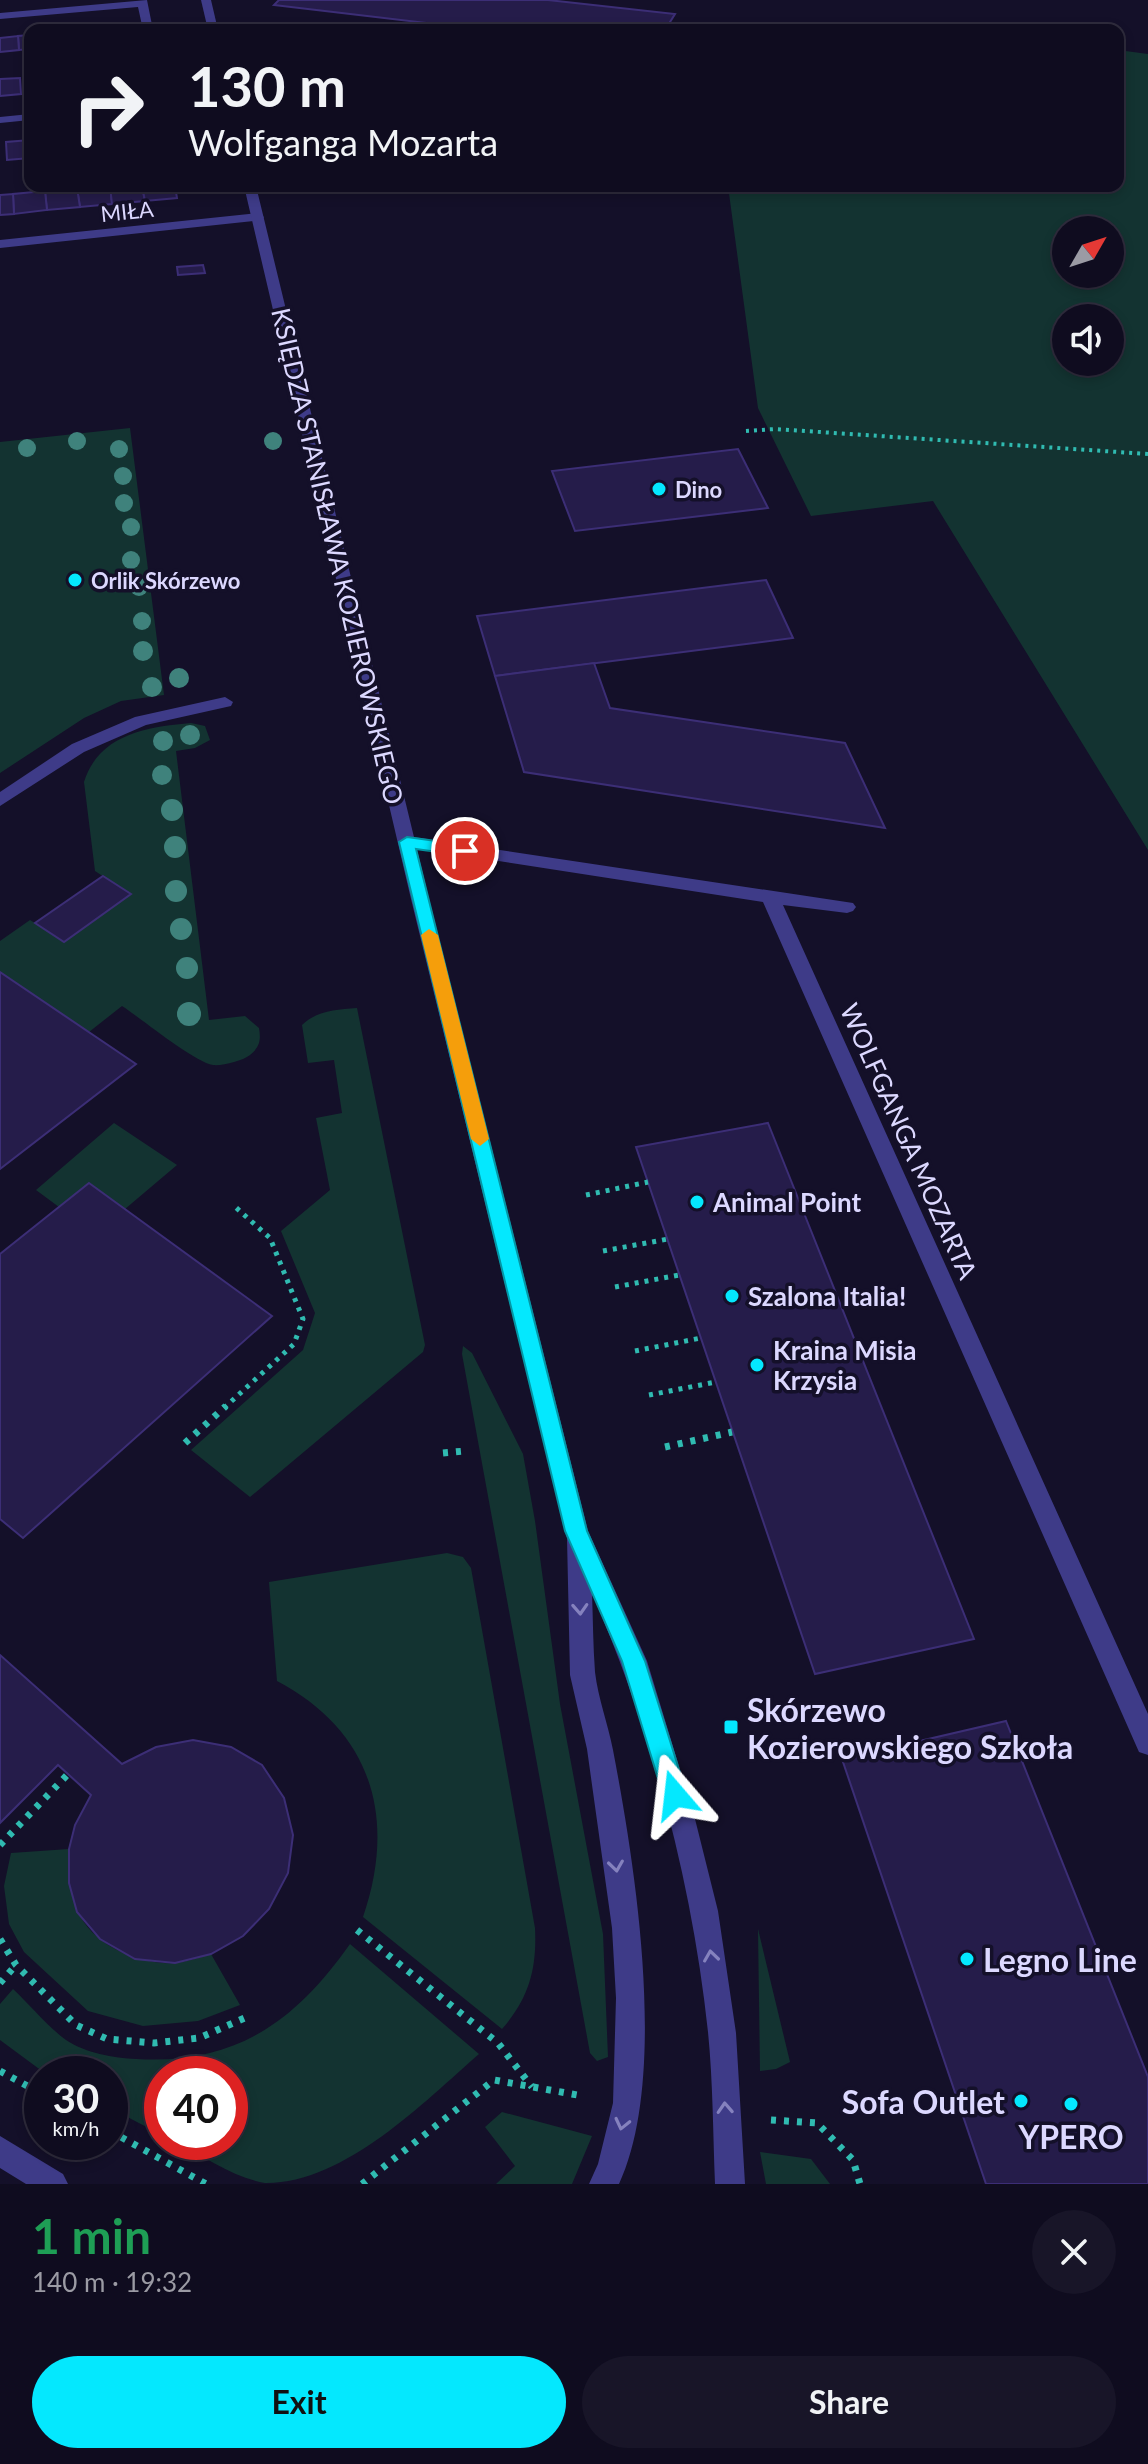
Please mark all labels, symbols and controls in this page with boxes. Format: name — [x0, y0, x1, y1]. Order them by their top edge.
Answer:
text: 130 m — [188, 52, 346, 119]
icon: right — [56, 56, 160, 160]
text: Wolfganga Mozarta — [188, 120, 498, 164]
street label: MIŁA — [99, 195, 155, 227]
north arrow — [1052, 216, 1124, 288]
map controls — [1052, 216, 1124, 376]
button: sound — [1052, 304, 1124, 376]
street label: KSIĘDZA STANISŁAWA KOZIEROWSKIEGO — [265, 305, 411, 807]
place label: Dino — [675, 476, 722, 503]
marker: Dino — [650, 480, 668, 498]
place label: Orlik Skórzewo — [91, 567, 241, 594]
marker: Orlik Skórzewo — [66, 571, 84, 589]
pin — [431, 817, 499, 885]
icon: arrive — [443, 829, 487, 873]
street label: WOLFGANGA MOZARTA — [834, 998, 984, 1284]
place label: Animal Point — [712, 1186, 862, 1218]
marker: Animal Point — [688, 1193, 706, 1211]
place label: Szalona Italia! — [748, 1280, 906, 1312]
marker: Szalona Italia! — [723, 1287, 741, 1305]
place label: Kraina Misia Krzysia — [773, 1334, 917, 1396]
marker: Kraina Misia Krzysia — [748, 1356, 766, 1374]
one-way arrow — [571, 1603, 588, 1616]
place label: Skórzewo Kozierowskiego Szkoła — [747, 1690, 1073, 1766]
marker: Skórzewo Kozierowskiego Szkoła — [722, 1718, 740, 1736]
position arrow — [633, 1753, 717, 1837]
one-way arrow — [607, 1859, 624, 1873]
place label: Legno Line — [983, 1940, 1137, 1979]
one-way arrow — [703, 1949, 720, 1963]
marker: Legno Line — [958, 1950, 976, 1968]
speed limit sign: 40 — [144, 2056, 248, 2160]
text: 30 — [53, 2074, 99, 2122]
place label: Sofa Outlet — [842, 2082, 1005, 2121]
marker: Sofa Outlet — [1012, 2092, 1030, 2110]
marker: YPERO — [1062, 2095, 1080, 2113]
one-way arrow — [717, 2101, 734, 2114]
text: km/h — [53, 2116, 99, 2140]
one-way arrow — [614, 2117, 631, 2131]
place label: YPERO — [1017, 2117, 1124, 2156]
text: 1 min — [32, 2207, 151, 2264]
button: close — [1032, 2210, 1116, 2294]
text: 140 m · 19:32 — [32, 2266, 192, 2298]
button: Exit — [32, 2356, 566, 2448]
button: Share — [582, 2356, 1116, 2448]

